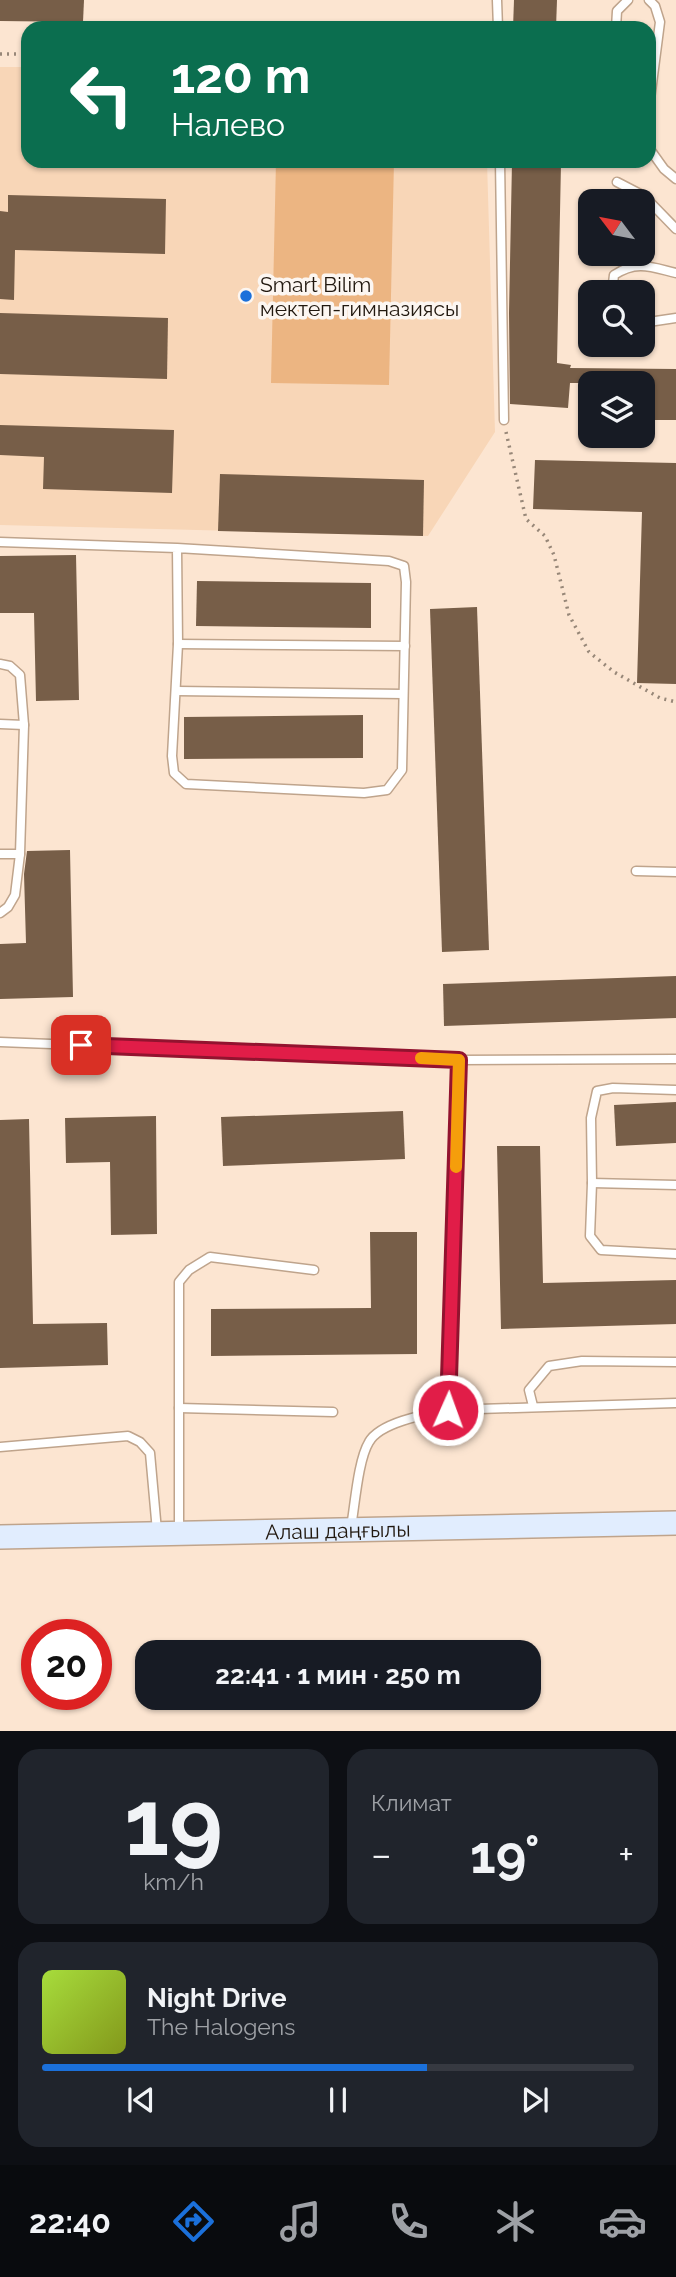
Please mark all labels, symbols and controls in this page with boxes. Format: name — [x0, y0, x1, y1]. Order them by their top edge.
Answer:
text: 120 m — [171, 47, 310, 104]
icon: left — [56, 49, 147, 140]
text: Налево — [171, 106, 285, 143]
north arrow — [578, 189, 654, 266]
map controls — [578, 189, 655, 448]
place label: Smart Bilim мектеп-гимназиясы — [260, 272, 459, 321]
button: search — [578, 280, 655, 357]
marker: Smart Bilim мектеп-гимназиясы — [238, 288, 254, 304]
button: layers — [578, 371, 655, 448]
pin — [51, 1015, 111, 1075]
icon: arrive — [62, 1026, 100, 1064]
position arrow — [411, 1373, 485, 1447]
street label: Алаш даңғылы — [265, 1516, 411, 1544]
speed limit sign: 20 — [21, 1619, 112, 1710]
text: 22:41 · 1 мин · 250 m — [215, 1660, 461, 1690]
text: 19 — [124, 1769, 223, 1876]
text: Климат — [371, 1789, 452, 1816]
text: 19° — [470, 1824, 540, 1885]
text: − — [371, 1832, 391, 1877]
text: + — [618, 1832, 634, 1877]
text: km/h — [143, 1868, 204, 1895]
text: Night Drive — [147, 1983, 286, 2013]
text: The Halogens — [147, 2013, 295, 2040]
icon: previous — [122, 2081, 160, 2119]
icon: pause — [319, 2081, 357, 2119]
icon: next — [516, 2081, 554, 2119]
icon: directions — [169, 2197, 218, 2246]
icon: music — [276, 2197, 325, 2246]
icon: phone — [384, 2197, 433, 2246]
icon: climate — [491, 2197, 540, 2246]
icon: car — [598, 2197, 647, 2246]
text: 22:40 — [29, 2203, 111, 2240]

